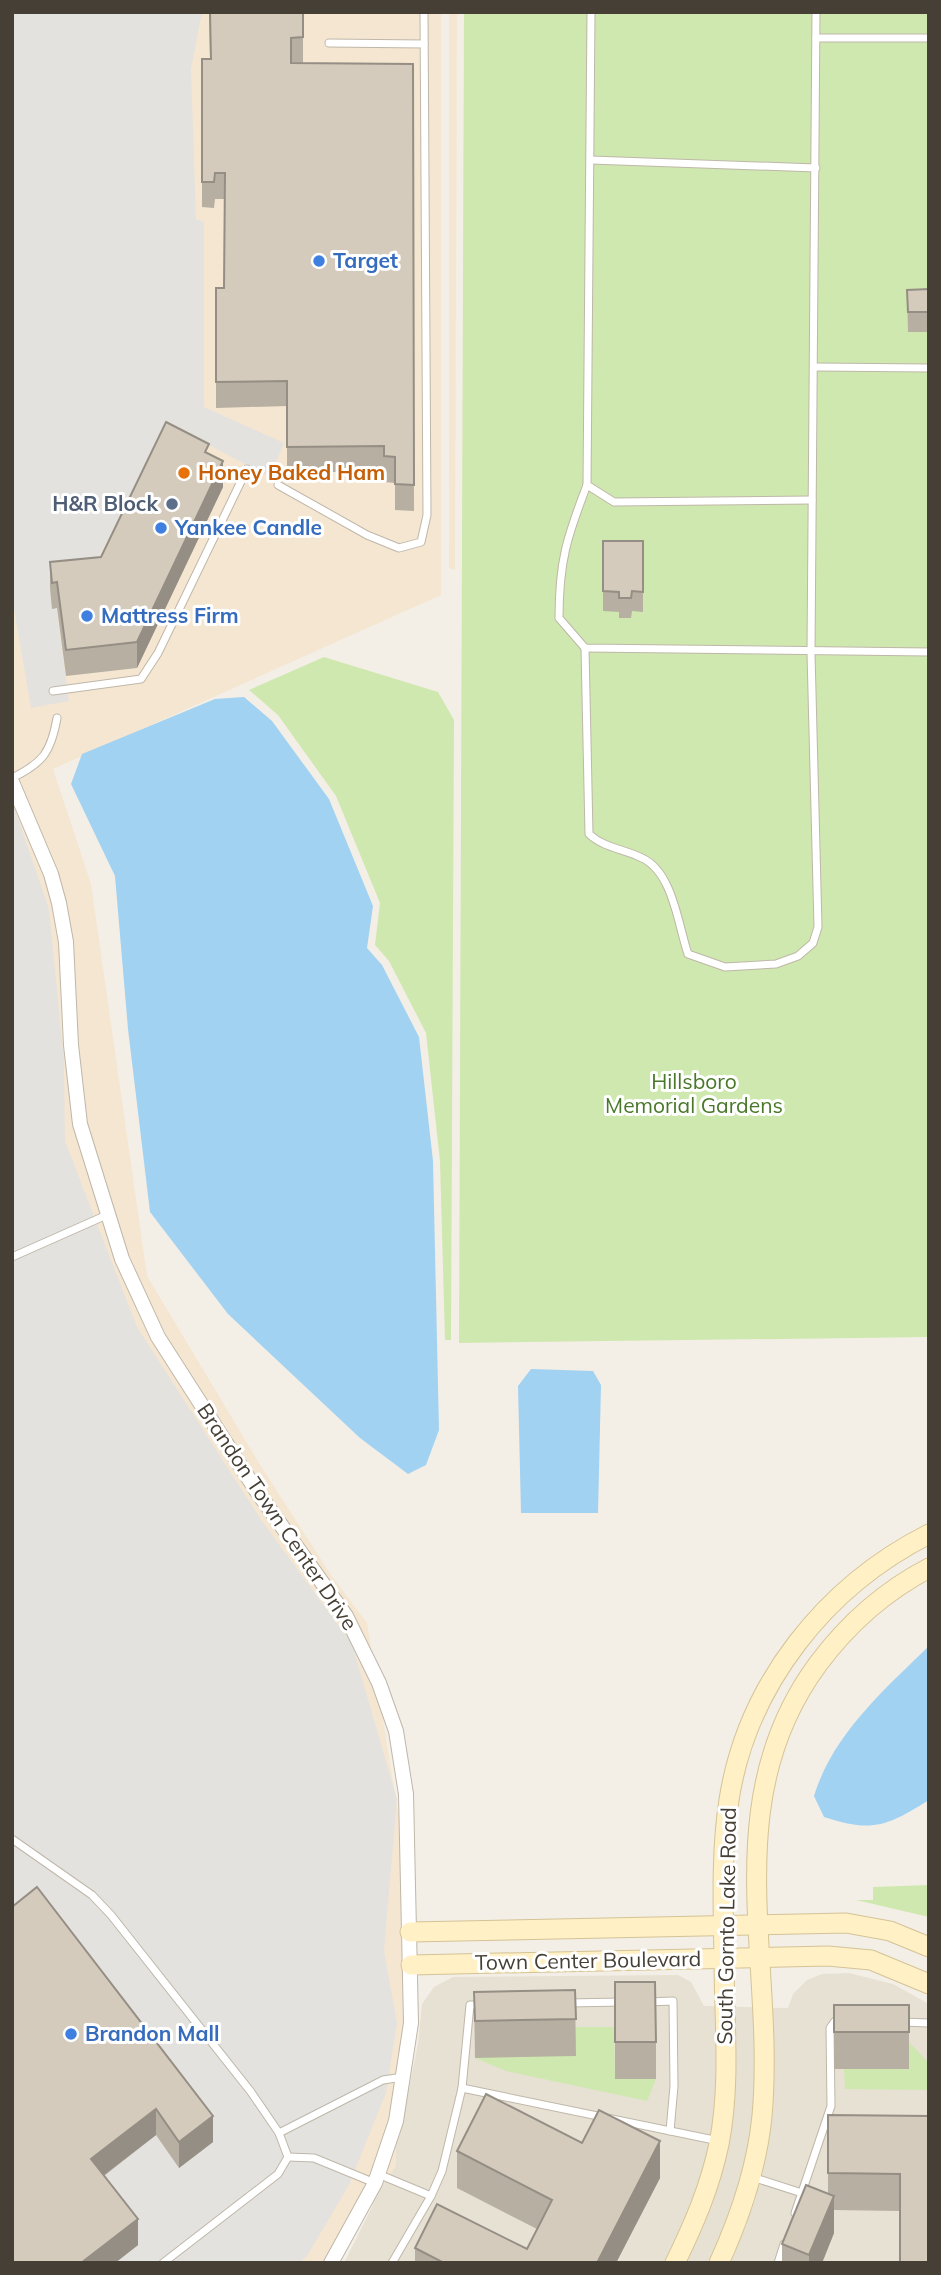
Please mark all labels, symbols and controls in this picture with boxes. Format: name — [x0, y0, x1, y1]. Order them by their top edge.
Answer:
place label: Target — [333, 247, 398, 273]
marker: Target — [311, 253, 327, 269]
place label: Honey Baked Ham — [198, 459, 385, 485]
marker: Honey Baked Ham — [176, 465, 192, 481]
place label: H&R Block — [52, 490, 158, 516]
marker: H&R Block — [164, 496, 180, 512]
place label: Yankee Candle — [174, 514, 322, 540]
marker: Yankee Candle — [153, 520, 169, 536]
place label: Mattress Firm — [101, 602, 239, 628]
marker: Mattress Firm — [79, 608, 95, 624]
park label: Hillsboro Memorial Gardens — [605, 1068, 783, 1118]
street label: Brandon Town Center Drive — [192, 1398, 364, 1635]
street label: South Gornto Lake Road — [711, 1807, 741, 2045]
street label: Town Center Boulevard — [475, 1945, 701, 1975]
place label: Brandon Mall — [85, 2020, 219, 2046]
marker: Brandon Mall — [63, 2026, 79, 2042]

